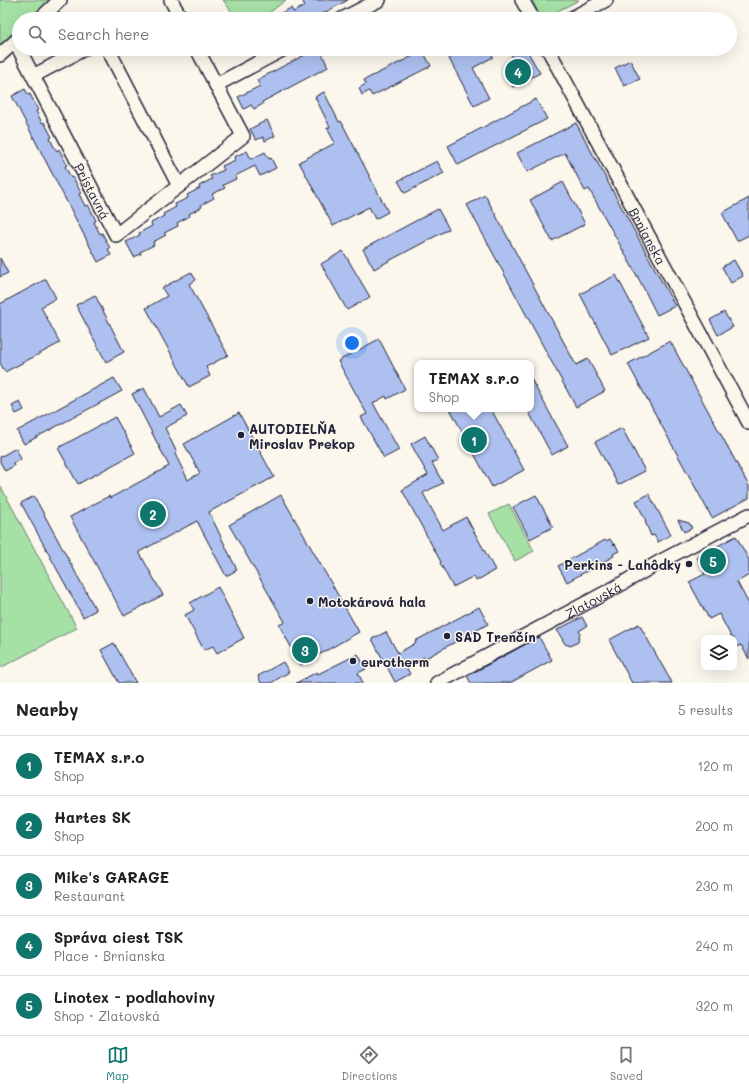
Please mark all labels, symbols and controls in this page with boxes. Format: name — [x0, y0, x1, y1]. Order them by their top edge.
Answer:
search box — [12, 12, 737, 56]
icon: search — [26, 23, 48, 45]
text: Search here — [58, 24, 149, 44]
pin: 4 — [505, 57, 531, 87]
street label: Prístavná — [71, 160, 115, 222]
street label: Brnianska — [626, 204, 671, 267]
your location — [342, 333, 362, 353]
popup — [414, 360, 534, 412]
text: TEMAX s.r.o — [429, 368, 519, 388]
text: Shop — [429, 388, 459, 405]
place label: AUTODIELŇA Miroslav Prekop — [249, 420, 355, 452]
pin: 1 — [461, 425, 487, 455]
marker: AUTODIELŇA Miroslav Prekop — [236, 430, 246, 440]
pin: 2 — [140, 499, 166, 529]
pin: 5 — [700, 546, 726, 576]
place label: Perkins - Lahôdky — [564, 556, 681, 574]
marker: Perkins - Lahôdky — [684, 559, 694, 569]
street label: Zlatovská — [562, 577, 624, 621]
place label: Motokárová hala — [318, 593, 426, 610]
marker: Motokárová hala — [305, 596, 315, 606]
place label: SAD Trenčín — [455, 628, 536, 645]
marker: SAD Trenčín — [442, 631, 452, 641]
pin: 3 — [292, 635, 318, 665]
map controls — [701, 635, 737, 671]
button: layers — [701, 635, 737, 671]
place label: eurotherm — [361, 653, 429, 670]
marker: eurotherm — [348, 656, 358, 666]
text: Nearby — [16, 698, 78, 720]
text: 5 results — [678, 701, 733, 718]
text: TEMAX s.r.o — [54, 747, 144, 767]
text: 1 — [26, 757, 32, 774]
text: 120 m — [697, 757, 733, 774]
text: Shop — [54, 767, 84, 784]
text: Hartes SK — [54, 807, 131, 827]
text: 2 — [25, 817, 33, 834]
text: 200 m — [695, 817, 733, 834]
text: Shop — [54, 827, 84, 844]
text: Mike's GARAGE — [54, 867, 169, 887]
text: 3 — [25, 877, 33, 894]
text: 230 m — [696, 877, 733, 894]
text: Restaurant — [54, 887, 125, 904]
text: Správa ciest TSK — [54, 927, 183, 947]
text: 4 — [25, 937, 33, 954]
text: 240 m — [696, 937, 733, 954]
text: Place · Brnianska — [54, 947, 165, 964]
text: Linotex - podlahoviny — [54, 987, 215, 1007]
text: 5 — [25, 997, 33, 1014]
text: 320 m — [696, 997, 733, 1014]
text: Shop · Zlatovská — [54, 1007, 160, 1024]
tab: Map — [106, 1044, 129, 1083]
tab: Directions — [341, 1044, 397, 1083]
tab: Saved — [610, 1044, 643, 1083]

